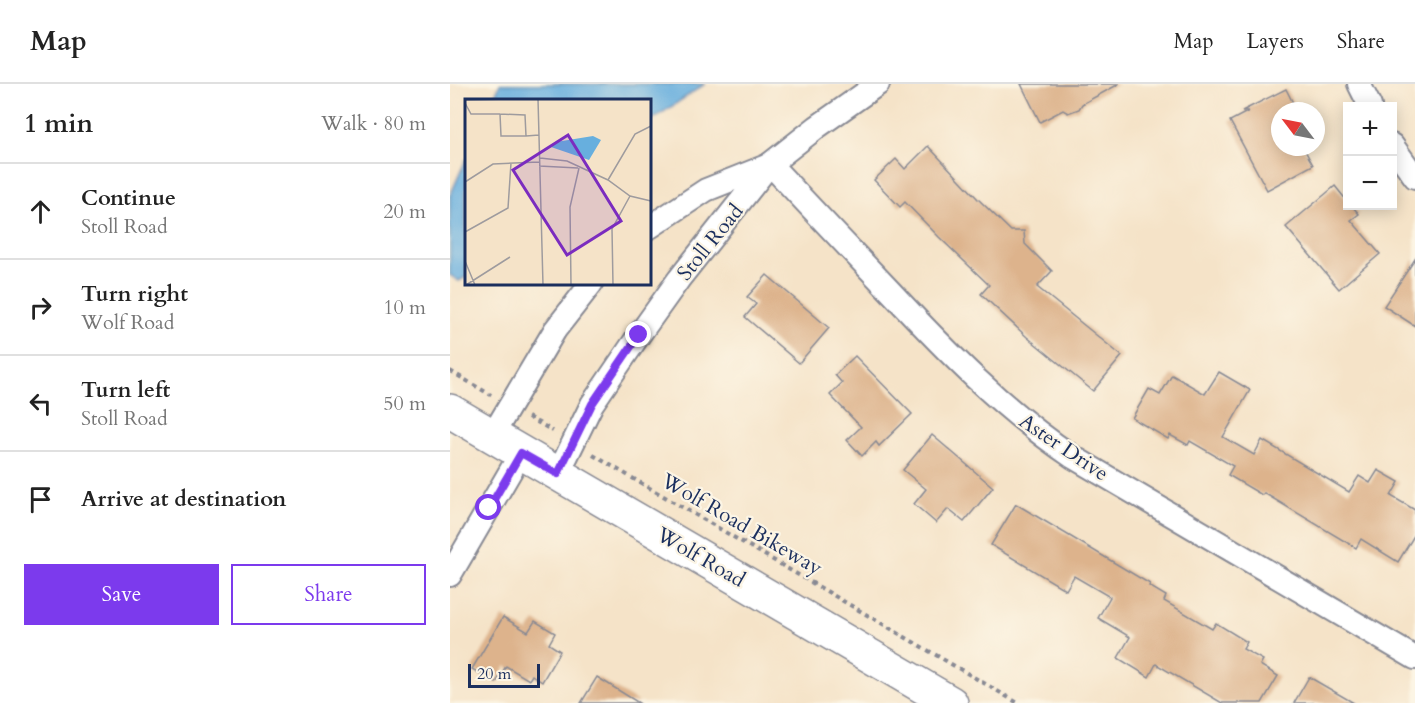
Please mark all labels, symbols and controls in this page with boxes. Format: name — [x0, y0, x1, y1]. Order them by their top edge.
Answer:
text: Map — [30, 22, 87, 60]
text: Map — [1174, 27, 1214, 56]
text: Layers — [1247, 27, 1304, 56]
text: Share — [1337, 27, 1385, 56]
inset map — [465, 99, 651, 285]
north arrow — [1271, 102, 1325, 156]
map controls — [1343, 102, 1397, 210]
button: + — [1343, 102, 1397, 156]
text: 1 min — [24, 106, 93, 141]
text: Walk · 80 m — [321, 110, 426, 137]
button: − — [1343, 156, 1397, 210]
text: Continue — [81, 183, 176, 213]
icon: ahead — [24, 195, 57, 228]
text: 20 m — [383, 198, 426, 225]
street label: Stoll Road — [670, 198, 750, 287]
text: Stoll Road — [81, 213, 168, 240]
text: Turn right — [81, 279, 188, 309]
icon: right — [24, 291, 57, 324]
text: 10 m — [383, 294, 426, 321]
text: Wolf Road — [81, 309, 174, 336]
route end — [625, 321, 651, 347]
text: Turn left — [81, 375, 170, 405]
icon: left — [24, 387, 57, 420]
text: 50 m — [383, 390, 426, 417]
text: Stoll Road — [81, 405, 168, 432]
street label: Aster Drive — [1013, 407, 1114, 488]
street label: Wolf Road Bikeway — [657, 468, 827, 580]
icon: arrive — [24, 483, 57, 516]
text: Arrive at destination — [81, 484, 286, 514]
route start — [475, 494, 501, 520]
street label: Wolf Road — [652, 522, 750, 592]
button: Save — [24, 564, 219, 625]
button: Share — [231, 564, 426, 625]
scale bar — [468, 661, 540, 688]
text: 20 m — [477, 663, 511, 685]

